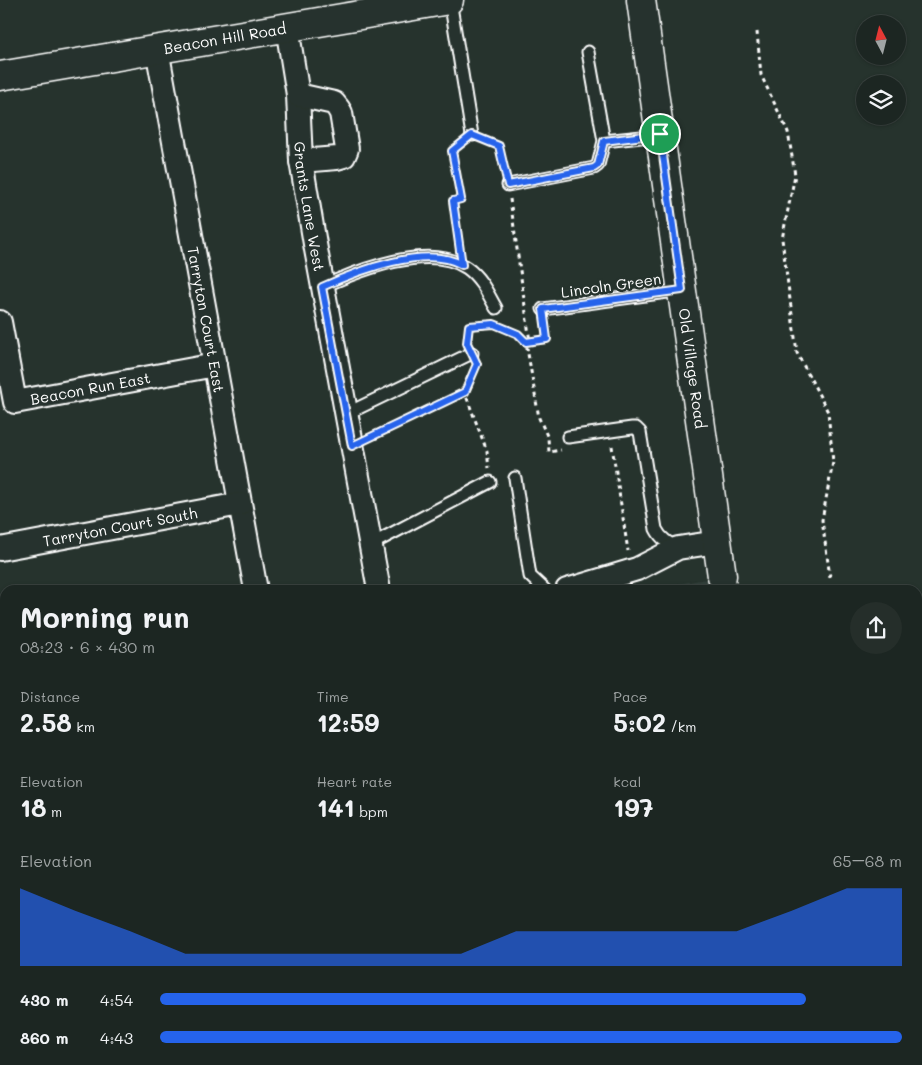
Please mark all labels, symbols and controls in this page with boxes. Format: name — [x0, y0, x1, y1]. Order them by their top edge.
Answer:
north arrow — [856, 15, 906, 65]
map controls — [856, 15, 906, 125]
street label: Beacon Hill Road — [162, 18, 288, 58]
button: layers — [856, 75, 906, 125]
pin — [639, 113, 681, 155]
icon: arrive — [646, 120, 674, 148]
street label: Grants Lane West — [290, 141, 330, 273]
street label: Tarryton Court East — [183, 245, 230, 394]
street label: Lincoln Green — [560, 268, 662, 302]
street label: Old Village Road — [674, 307, 711, 430]
street label: Beacon Run East — [29, 367, 152, 409]
street label: Tarryton Court South — [41, 502, 199, 551]
text: Morning run — [20, 599, 189, 635]
button: share — [850, 602, 902, 654]
text: 08:23 · 6 × 430 m — [20, 636, 155, 657]
text: Distance — [20, 687, 80, 706]
text: Time — [317, 687, 349, 706]
text: Pace — [613, 687, 648, 706]
text: 2.58 — [20, 706, 72, 738]
text: 12:59 — [317, 706, 379, 738]
text: 5:02 — [613, 706, 666, 738]
text: km — [72, 717, 95, 736]
text: /km — [666, 717, 696, 736]
text: Elevation — [20, 772, 83, 791]
text: Heart rate — [317, 772, 392, 791]
text: kcal — [613, 772, 641, 791]
text: 18 — [20, 791, 47, 823]
text: 141 — [317, 791, 355, 823]
text: 197 — [613, 791, 653, 823]
text: m — [47, 802, 62, 821]
text: bpm — [355, 802, 388, 821]
text: Elevation — [20, 850, 92, 871]
text: 65–68 m — [833, 850, 902, 871]
text: 430 m — [20, 989, 69, 1010]
text: 4:54 — [100, 989, 133, 1010]
text: 860 m — [20, 1027, 68, 1048]
text: 4:43 — [100, 1027, 133, 1048]

